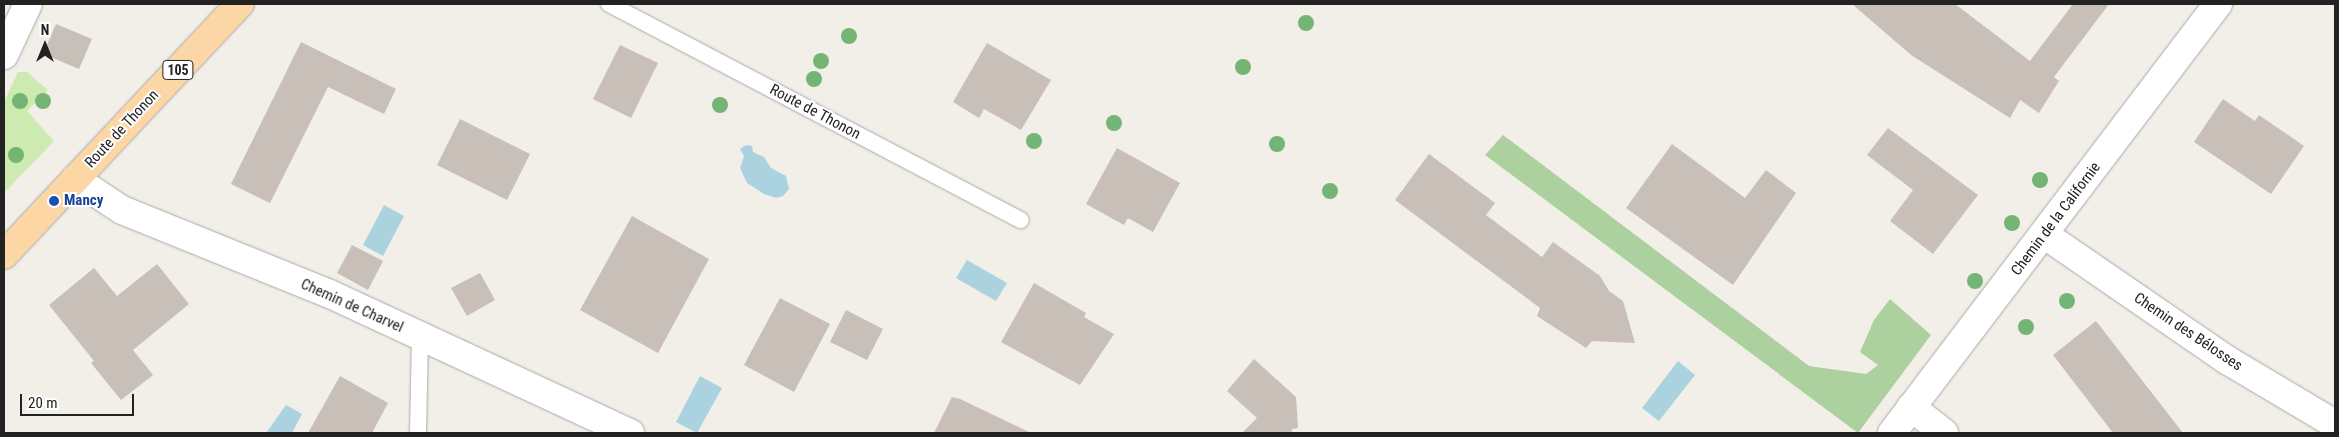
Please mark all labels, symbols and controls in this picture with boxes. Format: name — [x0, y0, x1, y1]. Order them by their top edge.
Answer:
north arrow — [20, 20, 70, 70]
text: N — [41, 22, 49, 38]
road number: 105 — [162, 58, 194, 82]
street label: Route de Thonon — [767, 81, 863, 143]
street label: Route de Thonon — [81, 86, 163, 172]
street label: Chemin de la Californie — [2007, 159, 2105, 279]
place label: Mancy — [64, 192, 103, 210]
marker: Mancy — [48, 195, 60, 207]
street label: Chemin de Charvel — [298, 275, 406, 337]
street label: Chemin des Bélosses — [2130, 289, 2246, 375]
scale bar — [22, 384, 136, 416]
text: 20 m — [28, 394, 58, 412]

